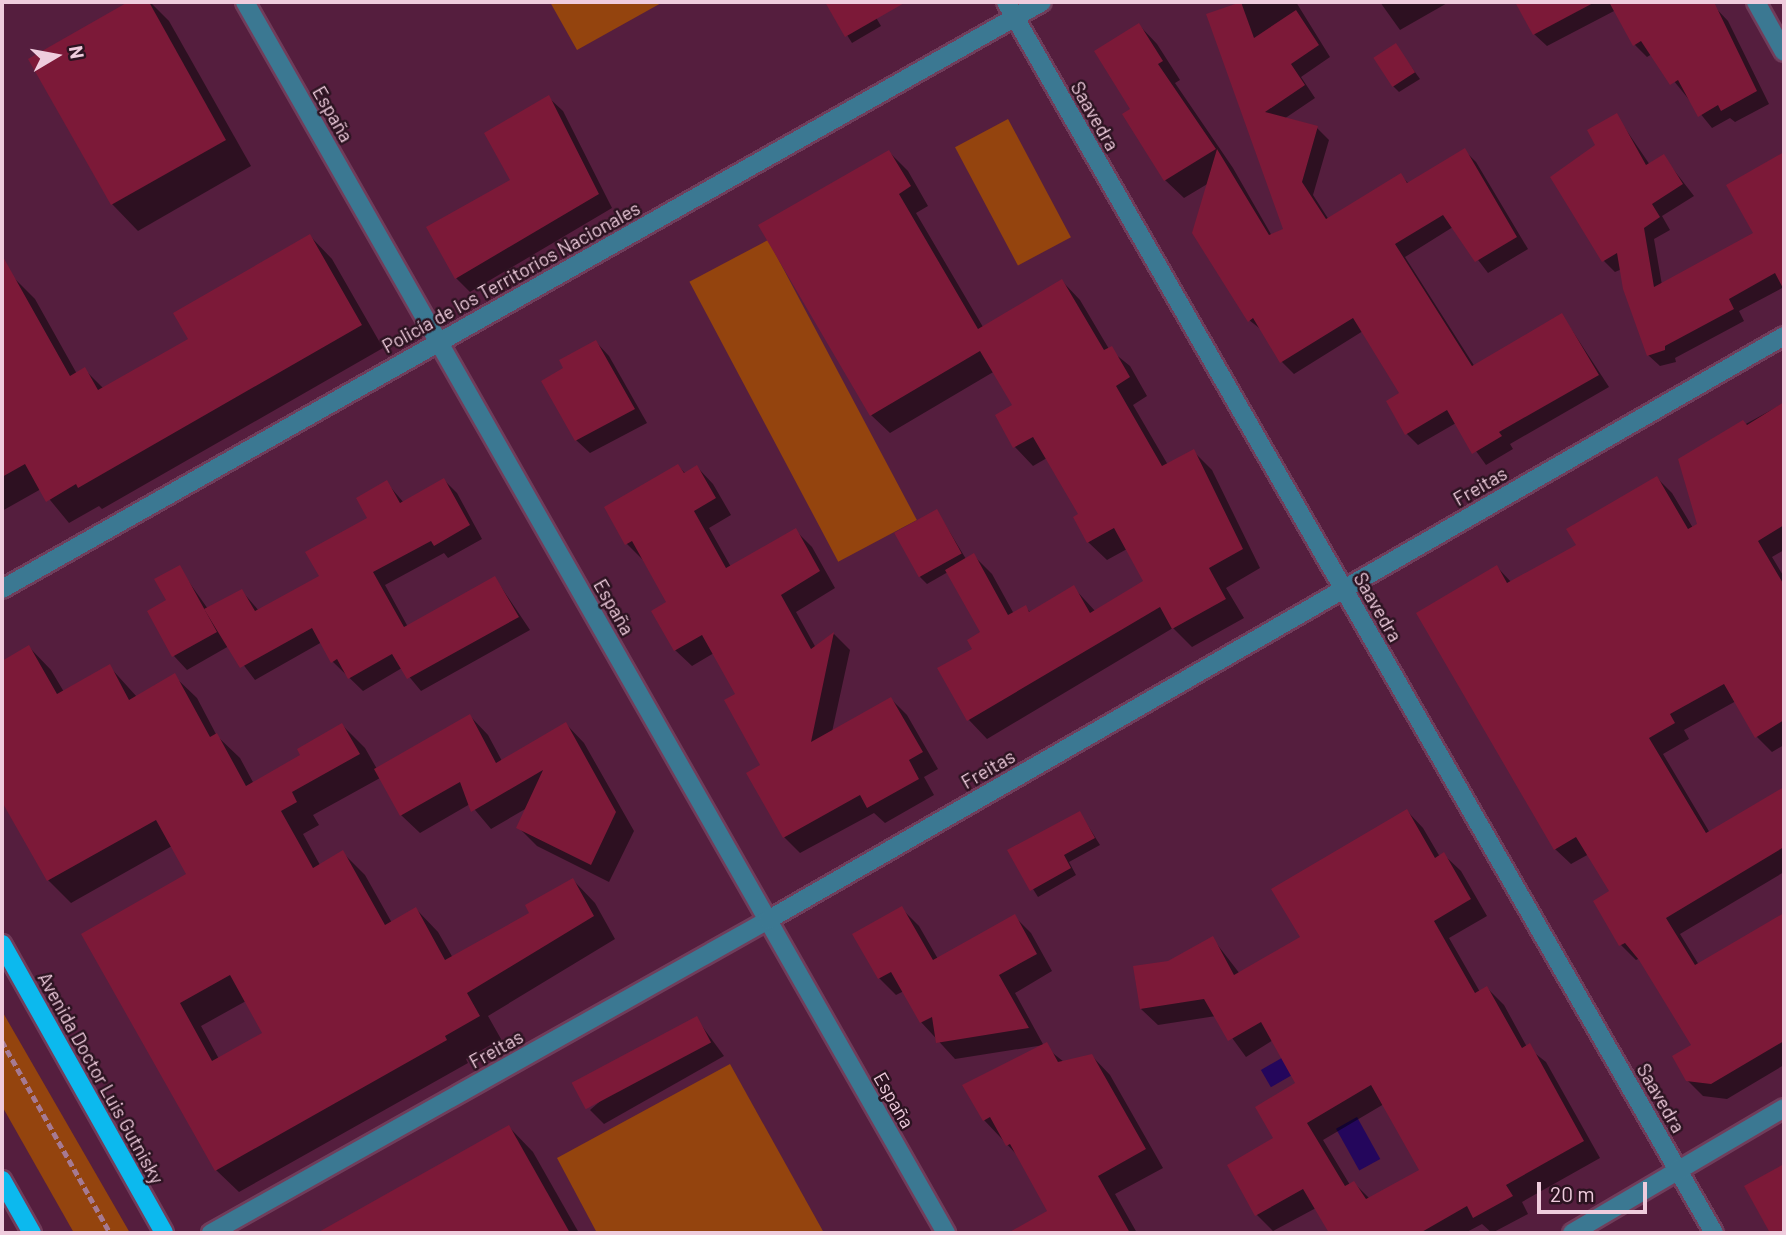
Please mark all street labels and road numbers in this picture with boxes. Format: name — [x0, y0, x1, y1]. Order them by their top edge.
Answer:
street label: Saavedra — [1066, 77, 1124, 155]
street label: España — [308, 82, 358, 146]
street label: Policía de los Territorios Nacionales — [378, 196, 644, 358]
street label: Freitas — [1449, 462, 1511, 510]
street label: Saavedra — [1349, 568, 1407, 646]
street label: España — [589, 575, 639, 639]
street label: Freitas — [957, 745, 1019, 793]
street label: Avenida Doctor Luis Gutnisky — [33, 968, 169, 1188]
street label: Freitas — [465, 1025, 527, 1073]
street label: Saavedra — [1632, 1059, 1690, 1137]
street label: España — [869, 1068, 919, 1132]

